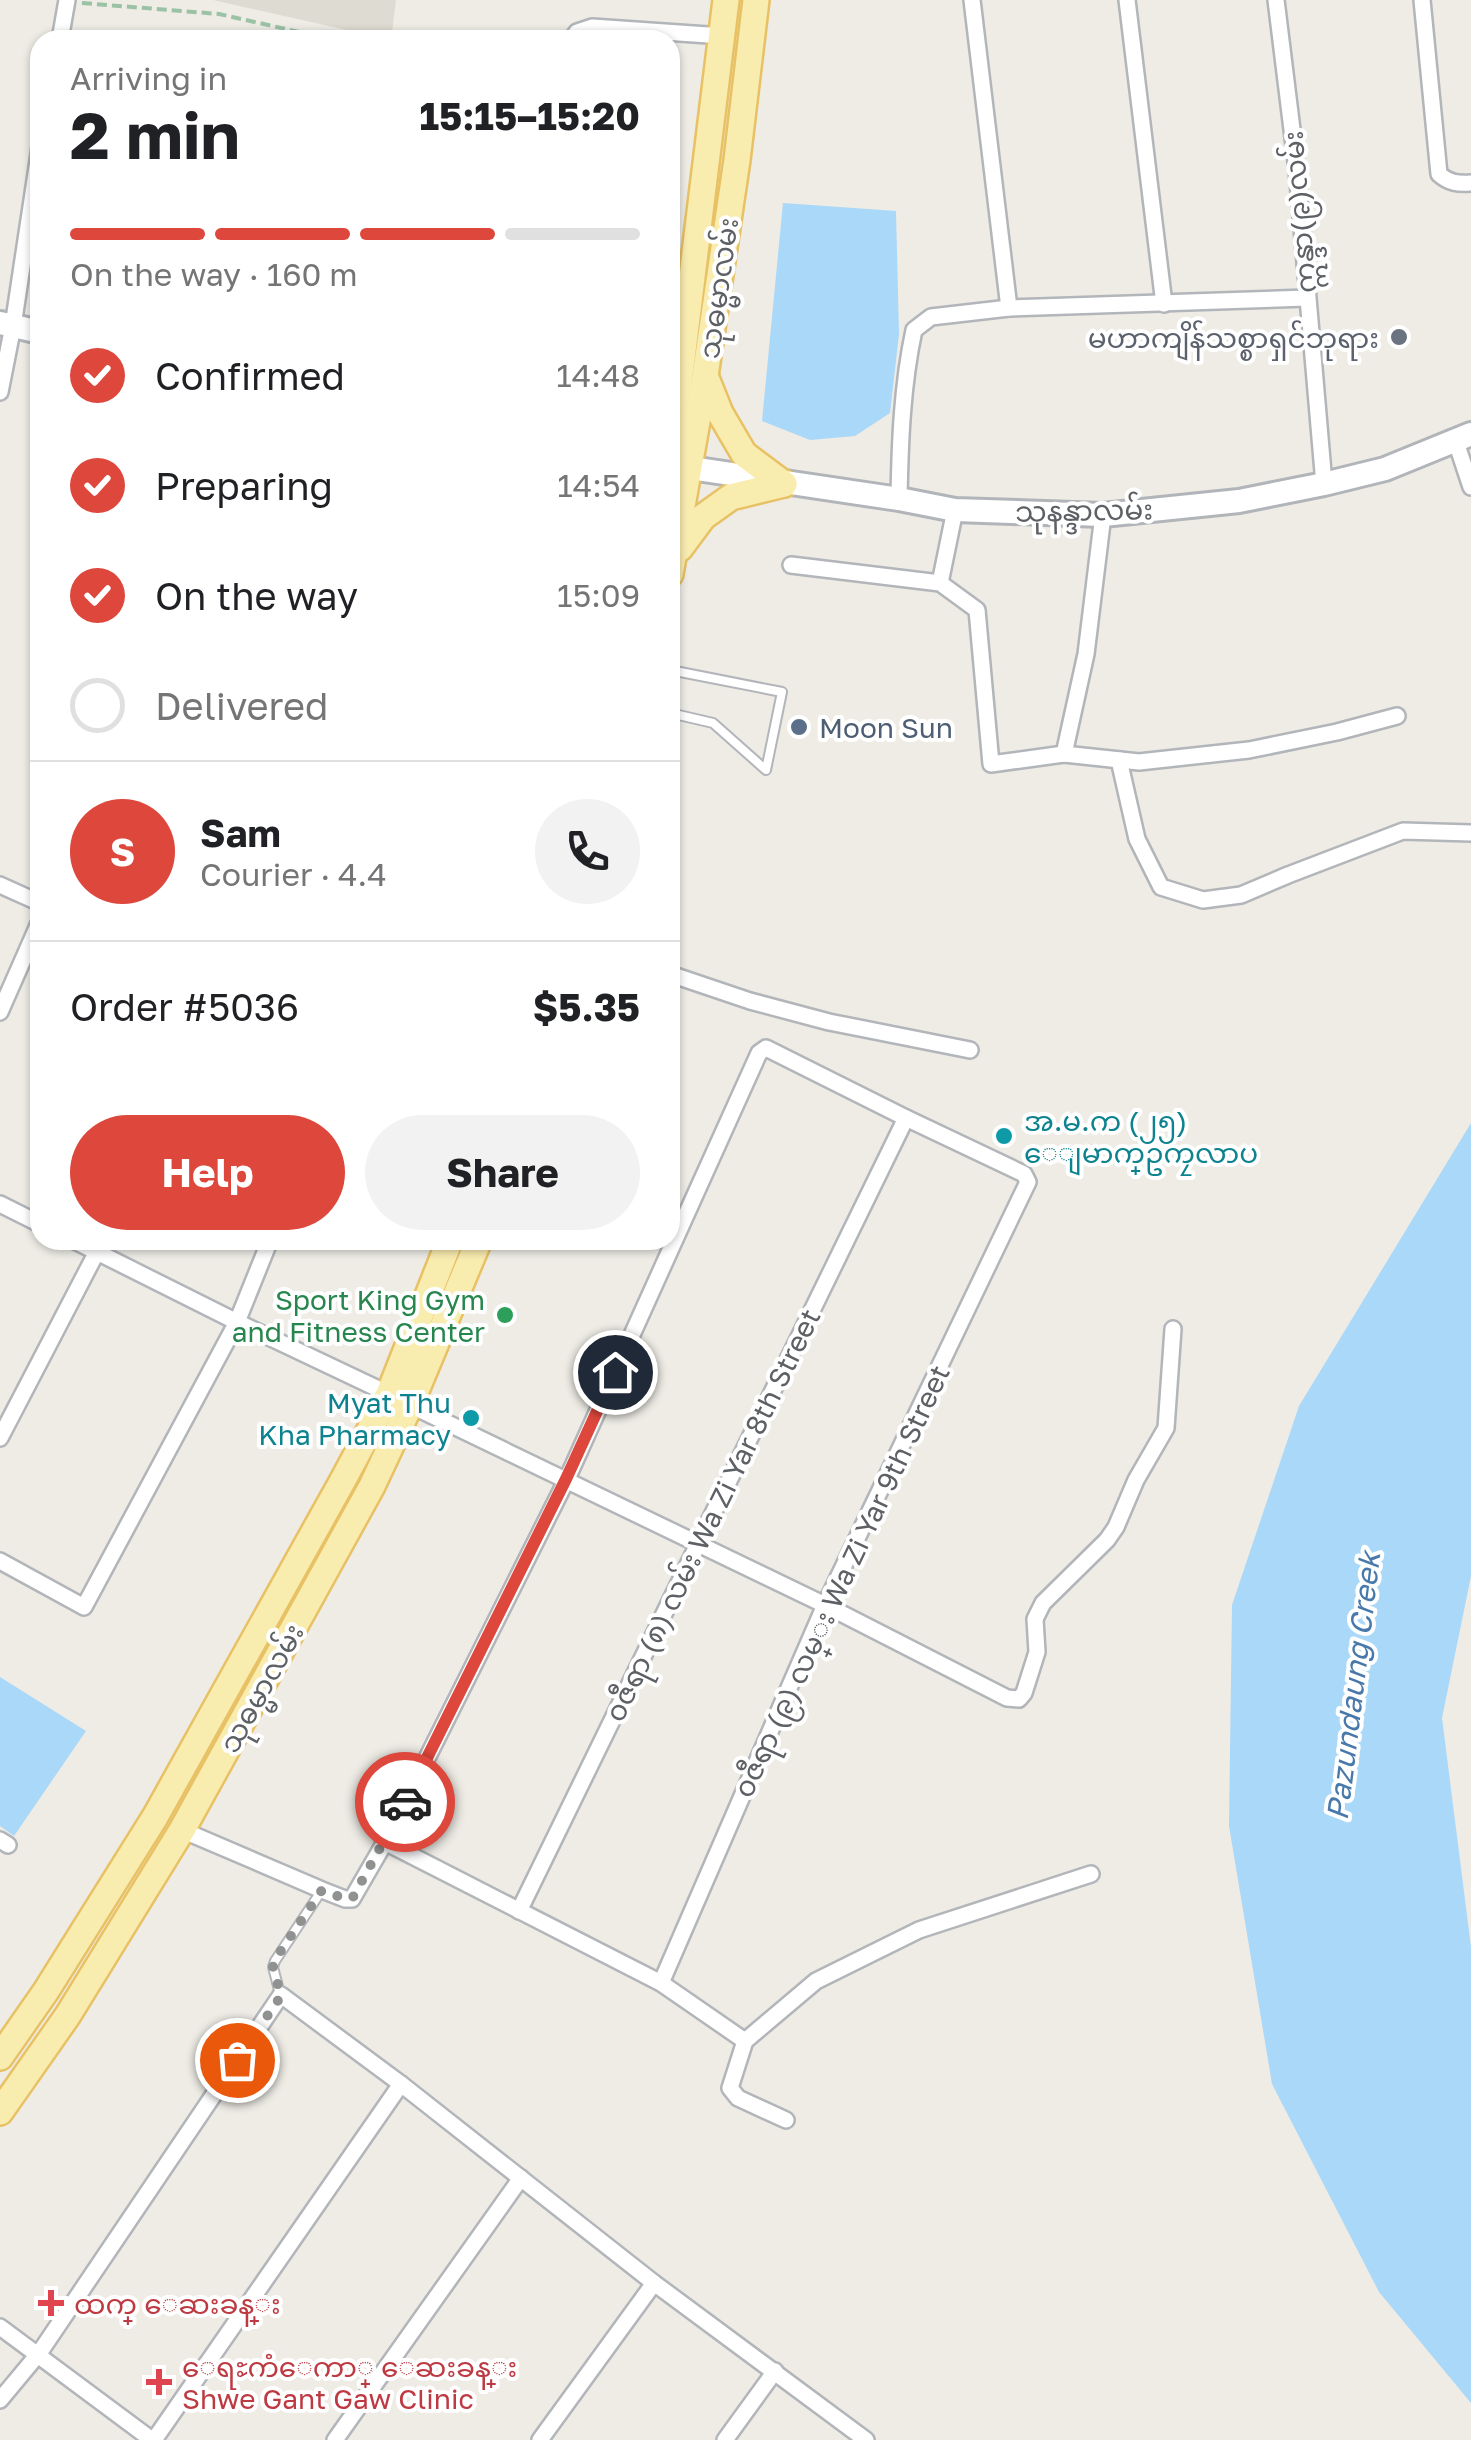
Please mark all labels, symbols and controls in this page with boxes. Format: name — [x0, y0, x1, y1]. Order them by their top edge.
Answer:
text: Arriving in — [70, 59, 227, 97]
text: 15:15–15:20 — [419, 93, 640, 138]
text: 2 min — [70, 95, 240, 173]
street label: ဣန္ဒာ(၉)လမ်း — [1274, 129, 1330, 295]
street label: သုဓမ္မာလမ်း — [691, 215, 752, 362]
text: On the way · 160 m — [70, 255, 358, 293]
place label: မဟာကျိန်သစ္စာရှင်ဘုရား — [1088, 320, 1379, 361]
marker: မဟာကျိန်သစ္စာရှင်ဘုရား — [1388, 326, 1410, 348]
icon: check — [70, 348, 125, 403]
text: Confirmed — [155, 353, 345, 398]
text: 14:48 — [556, 356, 640, 394]
icon: check — [70, 458, 125, 513]
text: Preparing — [155, 463, 333, 508]
text: 14:54 — [557, 466, 640, 504]
street label: သုနန္ဒာလမ်း — [1015, 491, 1153, 535]
icon: check — [70, 568, 125, 623]
text: On the way — [155, 573, 358, 618]
text: 15:09 — [557, 576, 640, 614]
text: Delivered — [155, 683, 328, 728]
place label: Moon Sun — [819, 711, 953, 744]
marker: Moon Sun — [788, 716, 810, 738]
button: phone — [535, 799, 640, 904]
text: Sam — [200, 810, 281, 855]
text: S — [110, 829, 135, 874]
text: Courier · 4.4 — [200, 855, 387, 893]
text: Order #5036 — [70, 984, 299, 1029]
text: $5.35 — [533, 984, 640, 1029]
place label: အ.မ.က (၂၅) ေျမာက္ဥကၠလာပ — [1024, 1104, 1258, 1176]
button: Help — [70, 1115, 345, 1230]
button: Share — [365, 1115, 640, 1230]
marker: အ.မ.က (၂၅) ေျမာက္ဥကၠလာပ — [993, 1125, 1015, 1147]
place label: Sport King Gym and Fitness Center — [232, 1283, 485, 1348]
street label: ၀ဇီရာ (၈) လမ်း Wa Zi Yar 8th Street — [597, 1303, 833, 1730]
marker: Sport King Gym and Fitness Center — [494, 1304, 516, 1326]
pin — [573, 1330, 658, 1415]
icon: home — [588, 1345, 643, 1400]
street label: ၀ဇီရာ (၉) လမ္း Wa Zi Yar 9th Street — [726, 1360, 962, 1805]
place label: Myat Thu Kha Pharmacy — [258, 1386, 451, 1451]
marker: Myat Thu Kha Pharmacy — [460, 1407, 482, 1429]
water label: Pazundaung Creek — [1319, 1547, 1388, 1822]
street label: သုဓမ္မာလမ်း — [211, 1617, 317, 1762]
courier — [355, 1752, 455, 1852]
icon: car — [378, 1775, 433, 1830]
pin — [195, 2018, 280, 2103]
icon: bag — [210, 2033, 265, 2088]
place label: ထက္ ေဆးခန္း — [74, 2287, 281, 2327]
marker: ထက္ ေဆးခန္း — [38, 2290, 64, 2316]
place label: ေရႊကံေကာ္ ေဆးခန္း Shwe Gant Gaw Clinic — [182, 2350, 517, 2415]
marker: ေရႊကံေကာ္ ေဆးခန္း Shwe Gant Gaw Clinic — [146, 2369, 172, 2395]

